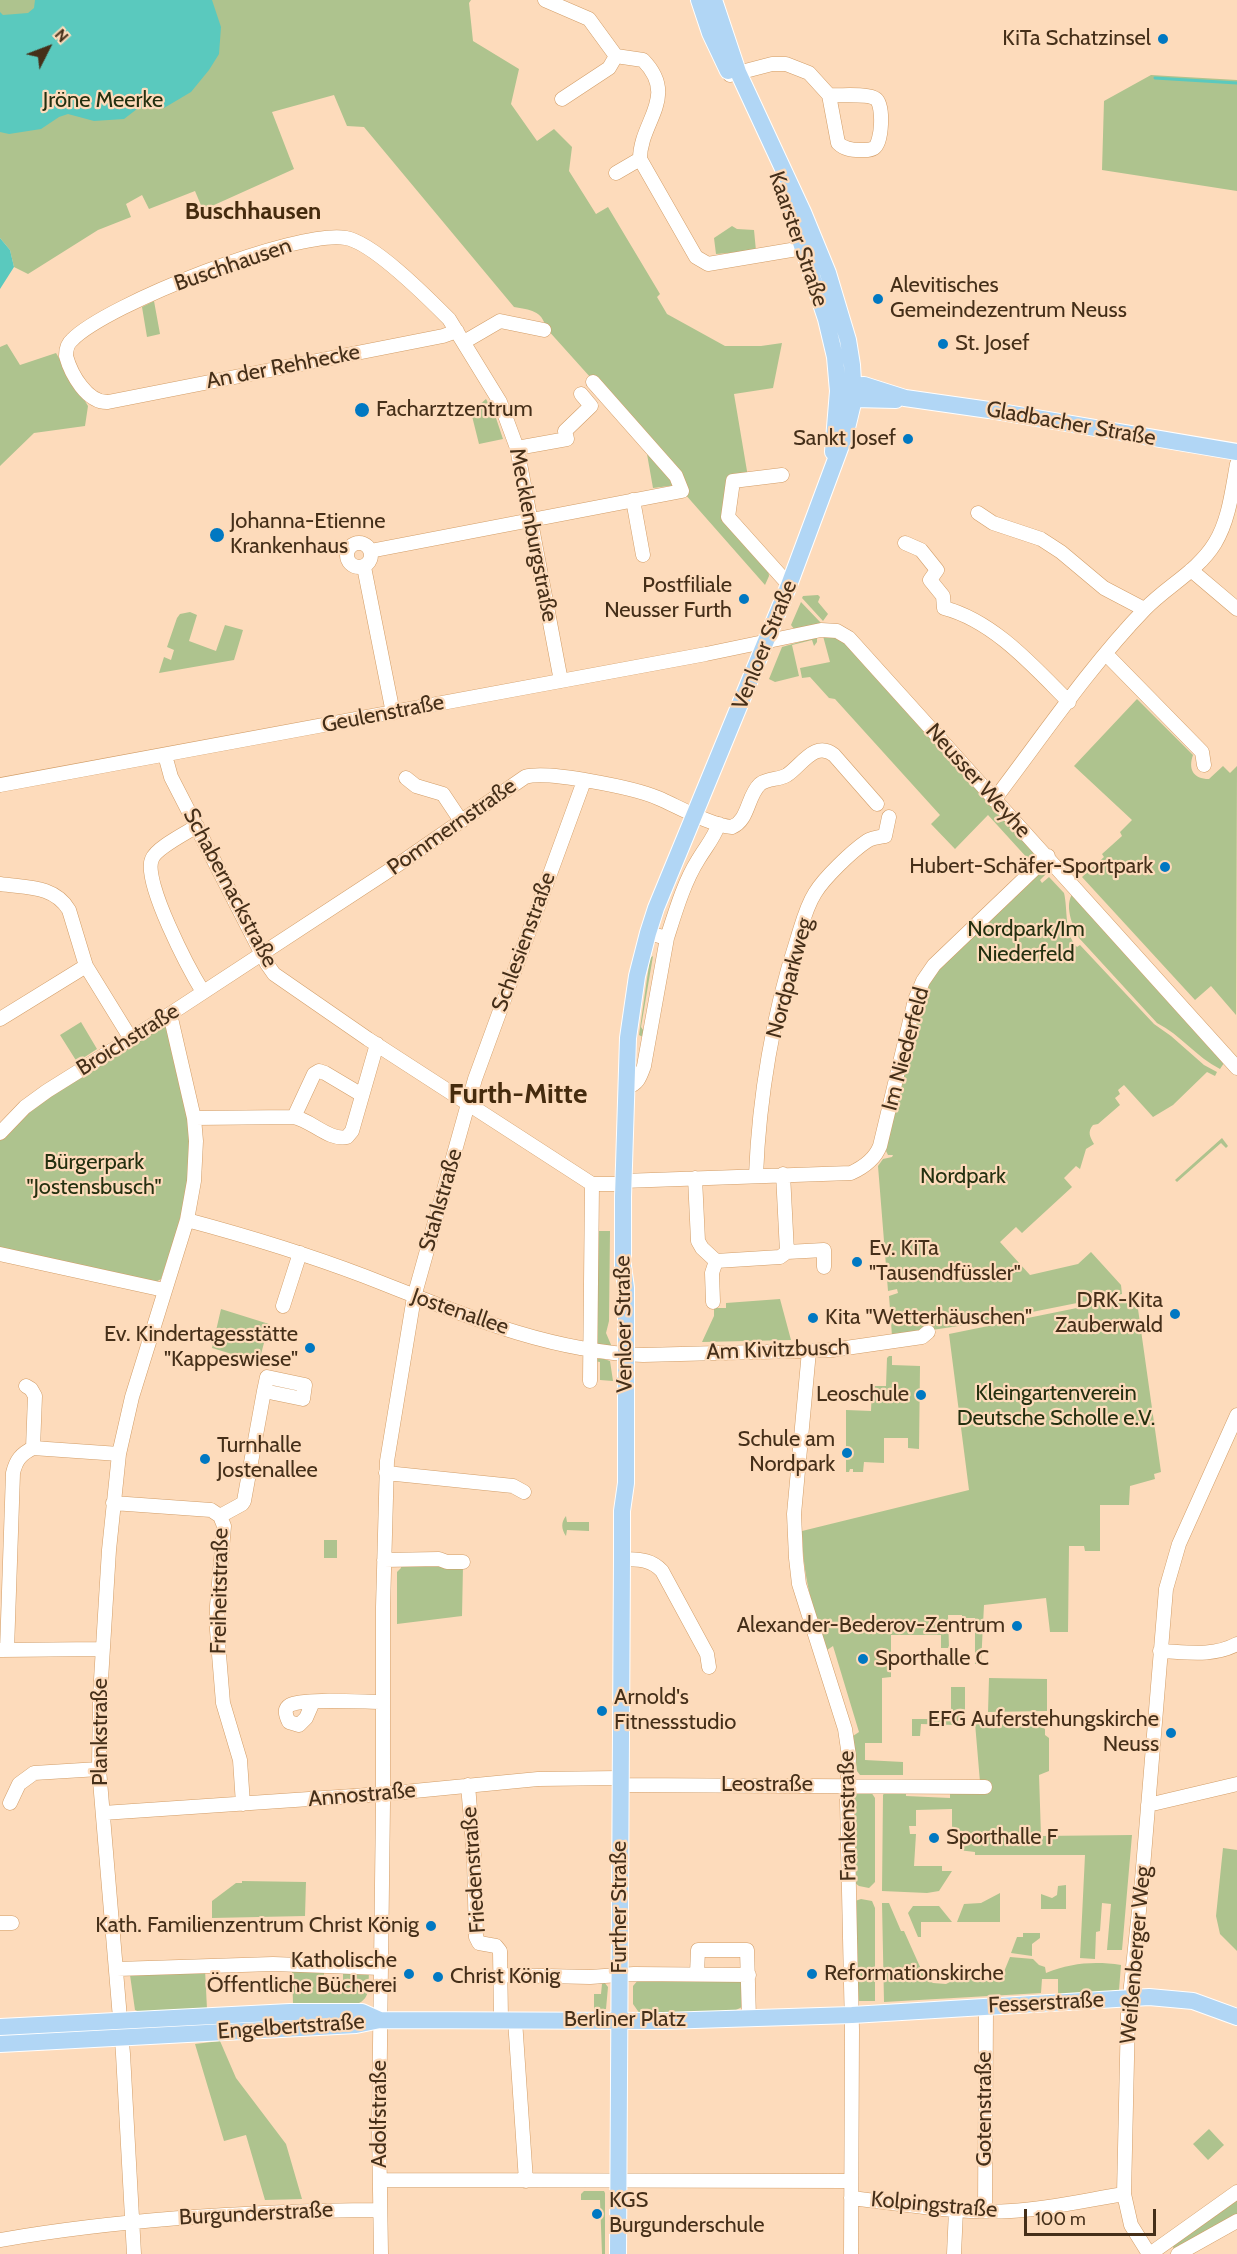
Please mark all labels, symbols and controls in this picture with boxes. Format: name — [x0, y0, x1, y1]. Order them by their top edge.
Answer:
north arrow — [18, 18, 78, 78]
text: N — [51, 25, 73, 46]
place label: KiTa Schatzinsel — [1002, 26, 1151, 52]
marker: KiTa Schatzinsel — [1156, 32, 1170, 46]
park label: Jröne Meerke — [43, 88, 163, 114]
street label: Kaarster Straße — [763, 168, 833, 310]
district label: Buschhausen — [185, 198, 321, 226]
street label: Buschhausen — [171, 233, 295, 297]
place label: Alevitisches Gemeindezentrum Neuss — [890, 273, 1127, 324]
marker: Alevitisches Gemeindezentrum Neuss — [871, 292, 885, 306]
place label: St. Josef — [955, 331, 1030, 357]
marker: St. Josef — [936, 337, 950, 351]
street label: An der Rehhecke — [204, 339, 362, 395]
street label: Gladbacher Straße — [984, 396, 1158, 452]
place label: Facharztzentrum — [376, 397, 533, 423]
marker: Facharztzentrum — [353, 401, 371, 419]
place label: Sankt Josef — [793, 426, 896, 452]
marker: Sankt Josef — [901, 432, 915, 446]
street label: Mecklenburgstraße — [503, 446, 563, 624]
place label: Johanna-Etienne Krankenhaus — [230, 509, 385, 560]
marker: Johanna-Etienne Krankenhaus — [208, 526, 226, 544]
place label: Postfiliale Neusser Furth — [604, 573, 732, 624]
street label: Venloer Straße — [727, 576, 803, 714]
marker: Postfiliale Neusser Furth — [737, 592, 751, 606]
street label: Geulenstraße — [320, 689, 446, 739]
street label: Neusser Weyhe — [920, 718, 1036, 844]
street label: Pommernstraße — [382, 773, 522, 881]
street label: Schabernackstraße — [177, 804, 283, 972]
place label: Hubert-Schäfer-Sportpark — [909, 854, 1153, 880]
marker: Hubert-Schäfer-Sportpark — [1158, 860, 1172, 874]
street label: Schlesienstraße — [487, 869, 561, 1015]
street label: Nordparkweg — [761, 915, 819, 1041]
park label: Nordpark/Im Niederfeld — [967, 917, 1085, 968]
street label: Im Niederfeld — [877, 984, 935, 1114]
street label: Broichstraße — [72, 998, 184, 1082]
district label: Furth-Mitte — [449, 1078, 587, 1112]
street label: Stahlstraße — [414, 1146, 468, 1254]
park label: Bürgerpark "Jostensbusch" — [26, 1150, 162, 1202]
park label: Nordpark — [920, 1164, 1006, 1190]
place label: Ev. KiTa "Tausendfüssler" — [869, 1236, 1021, 1288]
street label: Venloer Straße — [610, 1255, 638, 1393]
marker: Ev. KiTa "Tausendfüssler" — [850, 1255, 864, 1269]
street label: Jostenallee — [408, 1283, 512, 1341]
place label: DRK-Kita Zauberwald — [1055, 1288, 1163, 1340]
place label: Kita "Wetterhäuschen" — [825, 1305, 1032, 1331]
marker: DRK-Kita Zauberwald — [1168, 1307, 1182, 1321]
marker: Kita "Wetterhäuschen" — [806, 1311, 820, 1325]
place label: Ev. Kindertagesstätte "Kappeswiese" — [104, 1322, 298, 1374]
street label: Am Kivitzbusch — [706, 1334, 850, 1366]
marker: Ev. Kindertagesstätte "Kappeswiese" — [303, 1341, 317, 1355]
park label: Kleingartenverein Deutsche Scholle e.V. — [957, 1381, 1155, 1432]
place label: Leoschule — [816, 1382, 909, 1408]
marker: Leoschule — [914, 1388, 928, 1402]
place label: Schule am Nordpark — [738, 1427, 835, 1478]
place label: Turnhalle Jostenallee — [217, 1433, 318, 1484]
marker: Schule am Nordpark — [840, 1446, 854, 1460]
marker: Turnhalle Jostenallee — [198, 1452, 212, 1466]
street label: Freiheitstraße — [206, 1528, 234, 1654]
place label: Alexander-Bederov-Zentrum — [737, 1613, 1005, 1639]
marker: Alexander-Bederov-Zentrum — [1010, 1619, 1024, 1633]
place label: Sporthalle C — [875, 1646, 989, 1672]
marker: Sporthalle C — [856, 1652, 870, 1666]
street label: Plankstraße — [88, 1678, 114, 1786]
place label: Arnold's Fitnessstudio — [614, 1685, 736, 1736]
marker: Arnold's Fitnessstudio — [595, 1704, 609, 1718]
place label: EFG Auferstehungskirche Neuss — [928, 1707, 1159, 1759]
marker: EFG Auferstehungskirche Neuss — [1164, 1726, 1178, 1740]
street label: Frankenstraße — [834, 1750, 862, 1882]
street label: Leostraße — [721, 1772, 813, 1798]
street label: Annostraße — [307, 1777, 417, 1813]
street label: Friedenstraße — [456, 1806, 492, 1934]
place label: Sporthalle F — [946, 1825, 1058, 1851]
marker: Sporthalle F — [927, 1831, 941, 1845]
street label: Further Straße — [607, 1841, 633, 1973]
street label: Weißenberger Weg — [1115, 1865, 1157, 2045]
place label: Kath. Familienzentrum Christ König — [95, 1913, 419, 1939]
marker: Kath. Familienzentrum Christ König — [424, 1919, 438, 1933]
place label: Katholische Öffentliche Bücherei — [207, 1948, 397, 2000]
place label: Reformationskirche — [824, 1961, 1004, 1987]
place label: Christ König — [450, 1964, 560, 1990]
marker: Katholische Öffentliche Bücherei — [402, 1967, 416, 1981]
marker: Reformationskirche — [805, 1967, 819, 1981]
marker: Christ König — [431, 1970, 445, 1984]
street label: Fesserstraße — [987, 1987, 1105, 2019]
street label: Berliner Platz — [564, 2007, 686, 2033]
street label: Engelbertstraße — [217, 2009, 365, 2045]
street label: Gotenstraße — [972, 2051, 998, 2167]
street label: Adolfstraße — [367, 2060, 393, 2168]
street label: Kolpingstraße — [870, 2186, 998, 2224]
place label: KGS Burgunderschule — [609, 2188, 764, 2240]
street label: Burgunderstraße — [178, 2197, 334, 2231]
scale bar — [1027, 2197, 1159, 2235]
marker: KGS Burgunderschule — [590, 2207, 604, 2221]
text: 100 m — [1035, 2208, 1086, 2230]

